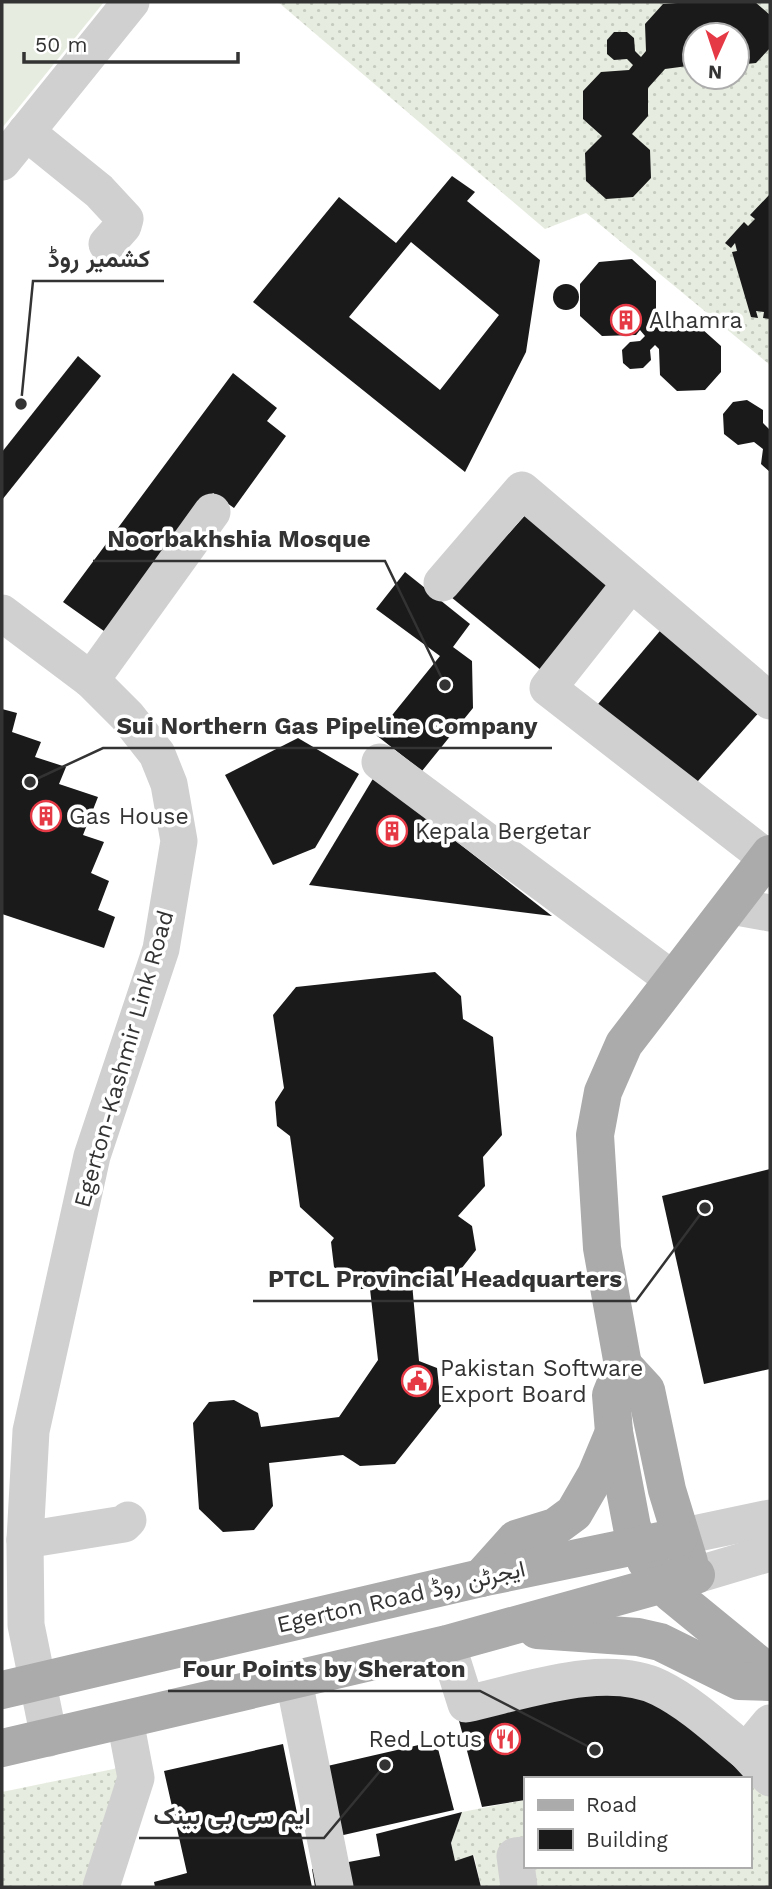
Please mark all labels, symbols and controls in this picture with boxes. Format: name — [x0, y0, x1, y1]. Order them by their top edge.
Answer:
scale bar — [24, 21, 238, 65]
north arrow — [681, 21, 751, 91]
text: 50 m — [35, 32, 87, 57]
text: N — [707, 61, 723, 84]
callout: کشمیر روڈ — [33, 236, 164, 281]
text: کشمیر روڈ — [48, 245, 150, 274]
building icon: Alhamra — [609, 303, 643, 337]
place label: Alhamra — [649, 307, 742, 334]
callout: Noorbakhshia Mosque — [93, 516, 385, 561]
text: Noorbakhshia Mosque — [107, 525, 371, 553]
callout: Sui Northern Gas Pipeline Company — [103, 703, 552, 748]
text: Sui Northern Gas Pipeline Company — [116, 712, 538, 740]
building icon: Gas House — [29, 799, 63, 833]
place label: Gas House — [69, 803, 189, 830]
building icon: Kepala Bergetar — [375, 814, 409, 848]
place label: Kepala Bergetar — [415, 818, 592, 845]
street label: Egerton-Kashmir Link Road — [69, 907, 179, 1211]
callout: PTCL Provincial Headquarters — [253, 1256, 636, 1301]
text: PTCL Provincial Headquarters — [268, 1265, 622, 1293]
place label: Pakistan Software Export Board — [440, 1355, 643, 1408]
public building icon: Pakistan Software Export Board — [400, 1364, 434, 1398]
street label: Egerton Road ایجرٹن روڈ — [274, 1555, 528, 1640]
callout: Four Points by Sheraton — [168, 1646, 480, 1691]
text: Four Points by Sheraton — [182, 1655, 466, 1683]
restaurant icon: Red Lotus — [488, 1722, 522, 1756]
place label: Red Lotus — [369, 1726, 482, 1753]
legend — [524, 1777, 751, 1868]
text: Road — [586, 1792, 637, 1817]
callout: ایم سی بی بینک — [139, 1793, 324, 1838]
text: ایم سی بی بینک — [153, 1802, 311, 1832]
text: Building — [586, 1827, 668, 1852]

